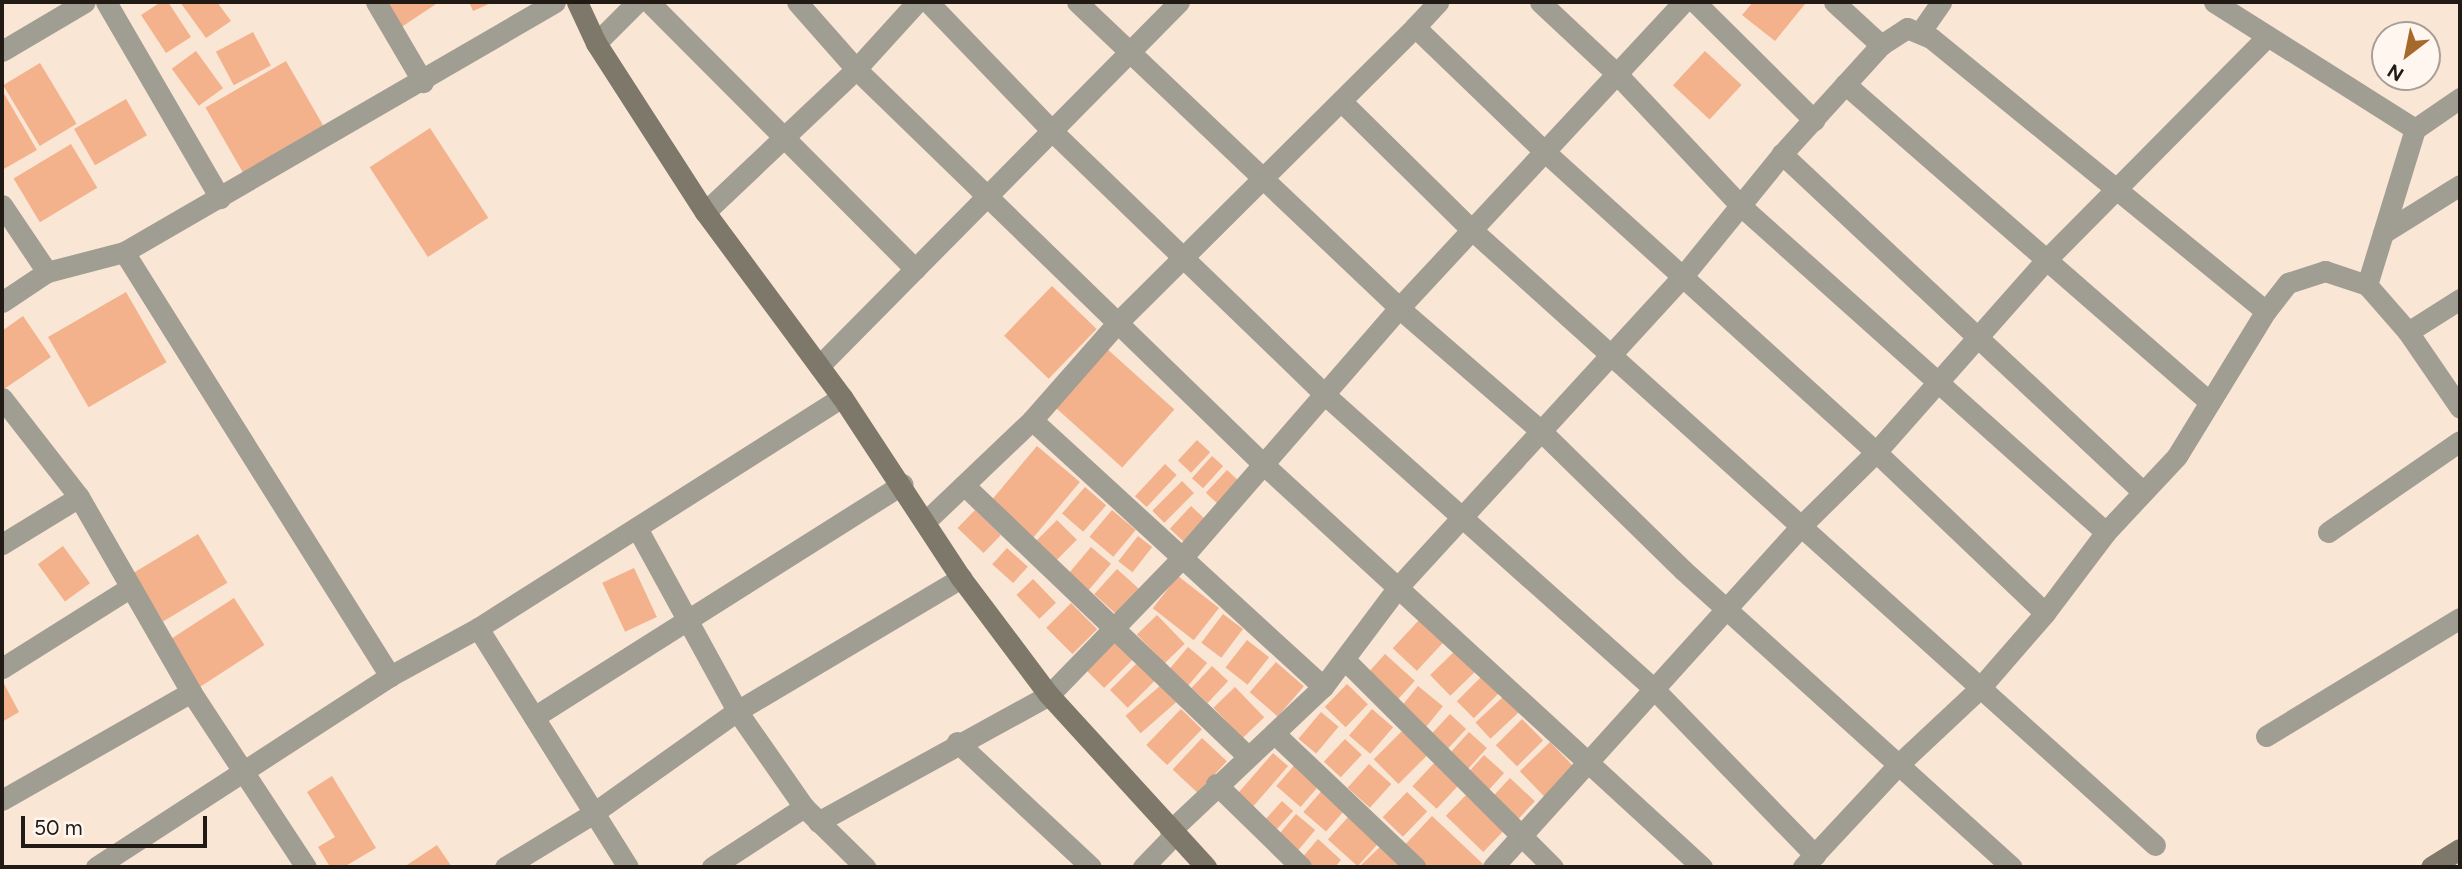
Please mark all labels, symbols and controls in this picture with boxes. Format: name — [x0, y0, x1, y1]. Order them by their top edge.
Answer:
north arrow — [2371, 21, 2441, 91]
text: N — [2383, 59, 2408, 86]
scale bar — [24, 802, 210, 846]
text: 50 m — [34, 815, 83, 840]

